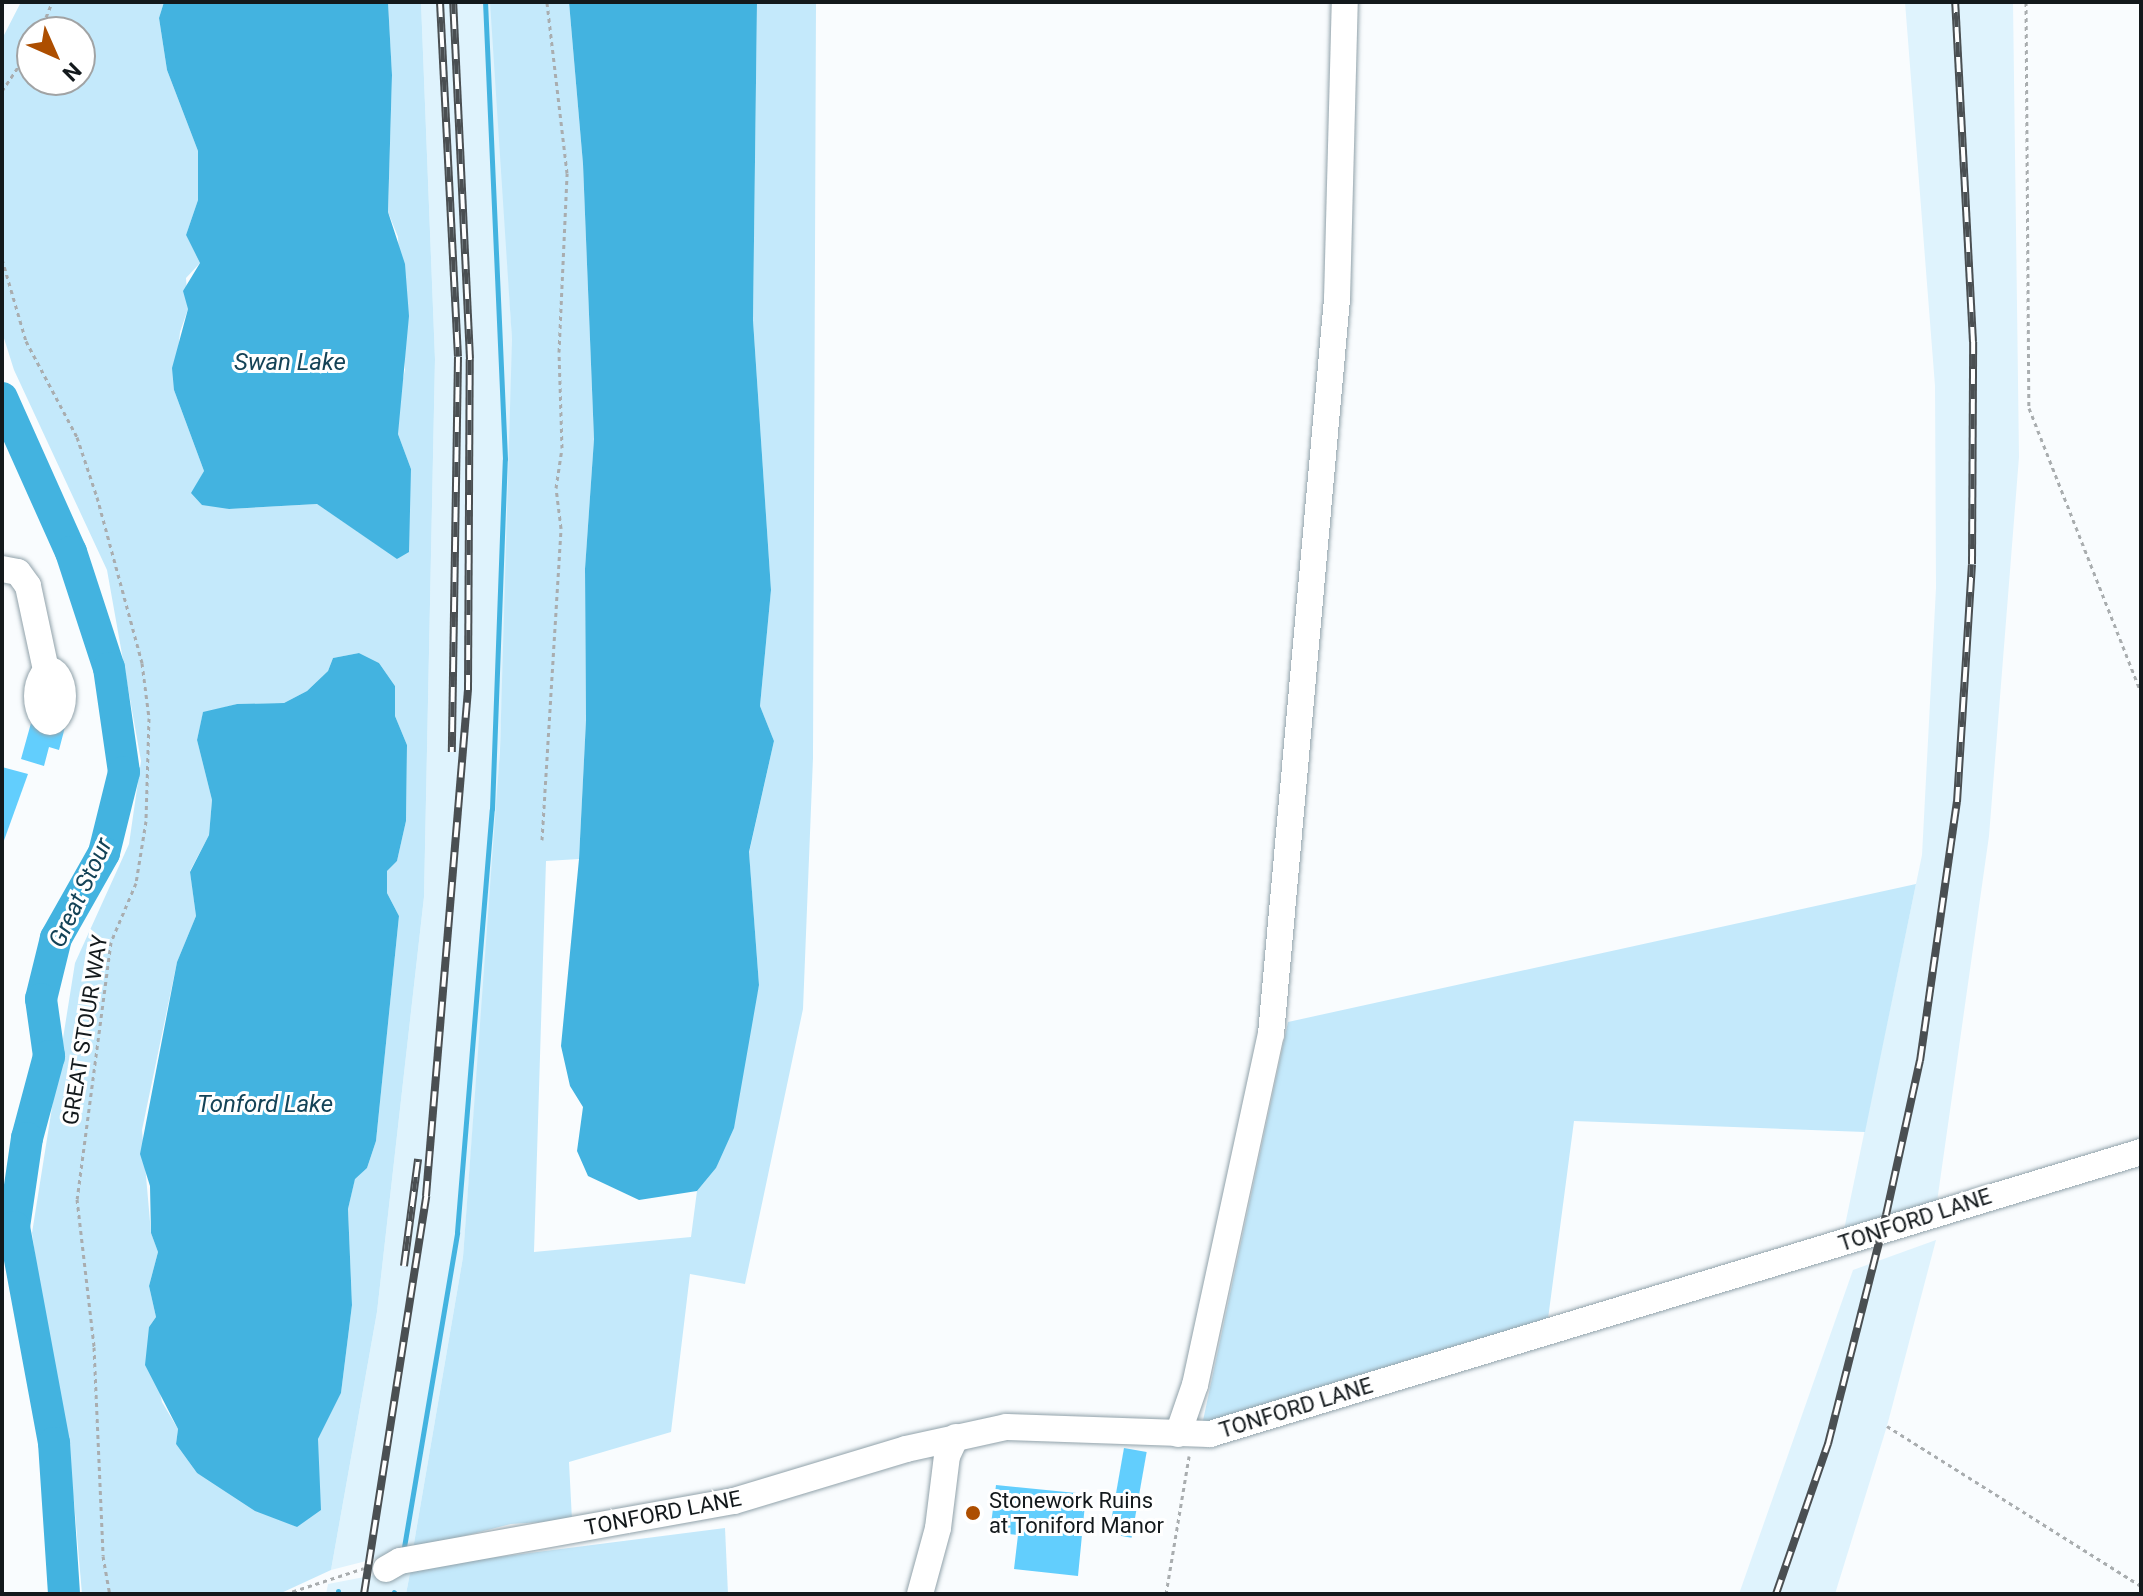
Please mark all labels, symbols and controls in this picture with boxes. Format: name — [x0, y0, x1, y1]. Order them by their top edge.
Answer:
north arrow — [16, 16, 96, 96]
text: N — [58, 58, 86, 86]
water label: Swan Lake — [234, 349, 346, 377]
water label: Great Stour — [43, 834, 119, 952]
street label: GREAT STOUR WAY — [57, 933, 113, 1127]
water label: Tonford Lake — [197, 1091, 333, 1119]
street label: TONFORD LANE — [1835, 1183, 1995, 1257]
street label: TONFORD LANE — [1216, 1372, 1376, 1444]
street label: TONFORD LANE — [582, 1485, 744, 1541]
place label: Stonework Ruins at Toniford Manor — [989, 1487, 1164, 1538]
marker: Stonework Ruins at Toniford Manor — [964, 1504, 982, 1522]

